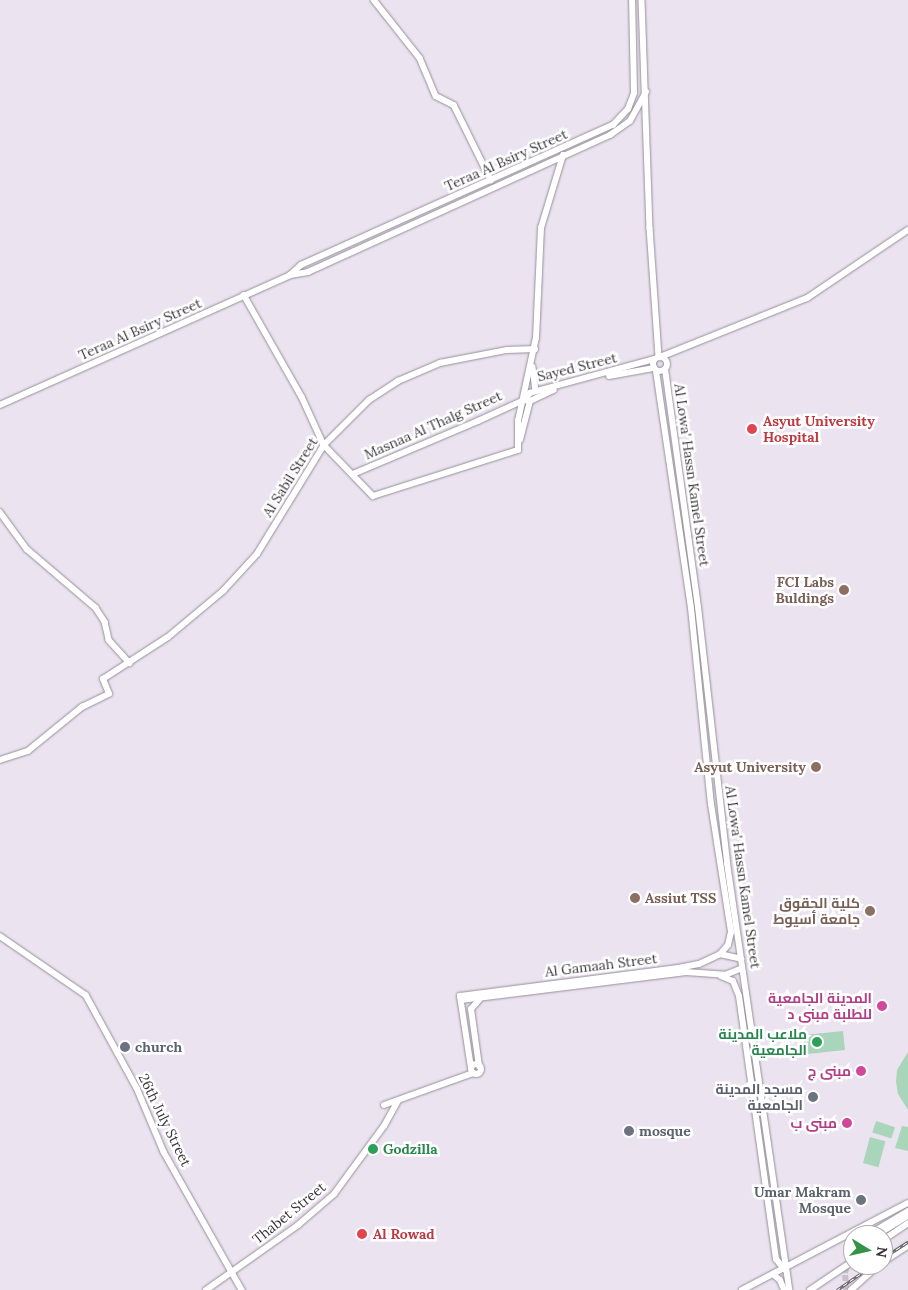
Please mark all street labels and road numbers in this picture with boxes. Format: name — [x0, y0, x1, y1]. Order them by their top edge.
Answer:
street label: Teraa Al Bsiry Street — [442, 125, 570, 195]
street label: Teraa Al Bsiry Street — [76, 294, 204, 364]
street label: Sayed Street — [535, 349, 619, 385]
street label: Al Lowa' Hassn Kamel Street — [671, 383, 713, 567]
street label: Masnaa Al Thalg Street — [362, 387, 504, 463]
street label: Al Sabil Street — [259, 434, 321, 520]
street label: Al Lowa' Hassn Kamel Street — [722, 785, 764, 969]
street label: Al Gamaah Street — [544, 950, 658, 980]
street label: 26th July Street — [135, 1071, 195, 1169]
street label: Thabet Street — [249, 1178, 329, 1248]

